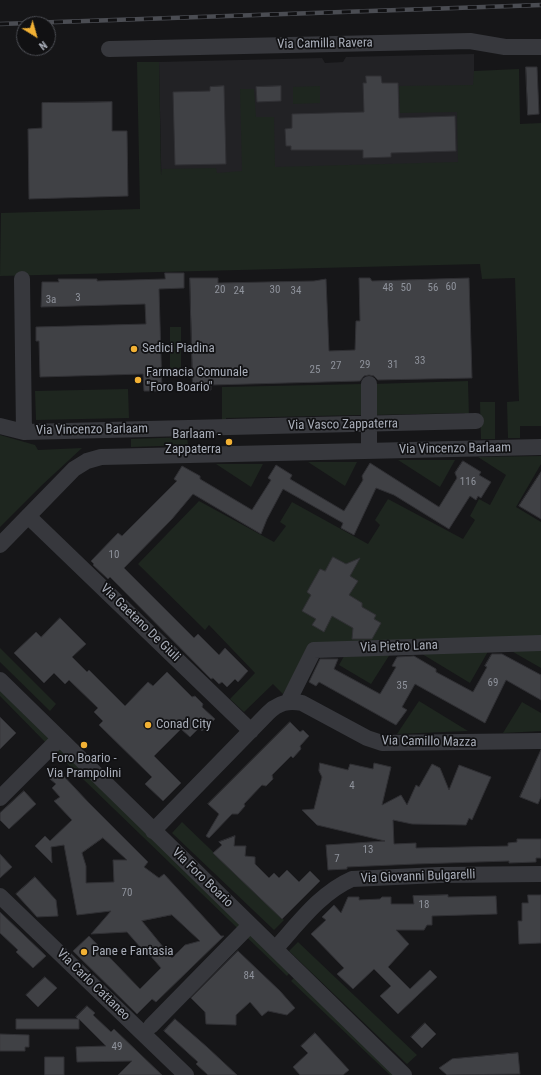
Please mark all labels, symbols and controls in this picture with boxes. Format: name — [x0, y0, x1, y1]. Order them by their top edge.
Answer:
north arrow — [16, 16, 56, 56]
street label: Via Camilla Ravera — [277, 35, 373, 53]
text: N — [36, 38, 50, 52]
house number: 60 — [446, 280, 456, 294]
house number: 48 — [383, 281, 393, 295]
house number: 50 — [401, 281, 411, 295]
house number: 56 — [428, 281, 438, 295]
house number: 20 — [215, 283, 225, 297]
house number: 30 — [270, 283, 280, 297]
house number: 24 — [234, 284, 244, 298]
house number: 34 — [291, 284, 301, 298]
house number: 3 — [75, 291, 81, 305]
house number: 3a — [46, 293, 56, 307]
place label: Sedici Piadina — [142, 341, 215, 357]
marker: Sedici Piadina — [129, 344, 139, 354]
house number: 33 — [415, 354, 425, 368]
house number: 29 — [360, 358, 370, 372]
house number: 31 — [388, 358, 398, 372]
house number: 27 — [331, 359, 341, 373]
house number: 25 — [310, 363, 320, 377]
place label: Farmacia Comunale "Foro Boario" — [146, 365, 248, 396]
marker: Farmacia Comunale "Foro Boario" — [133, 375, 143, 385]
street label: Via Vasco Zappaterra — [288, 416, 398, 434]
street label: Via Vincenzo Barlaam — [36, 421, 148, 439]
place label: Barlaam - Zappaterra — [165, 427, 221, 458]
marker: Barlaam - Zappaterra — [224, 437, 234, 447]
street label: Via Vincenzo Barlaam — [399, 440, 511, 458]
house number: 116 — [460, 475, 476, 489]
house number: 10 — [109, 548, 119, 562]
street label: Via Gaetano De Giuli — [97, 581, 183, 665]
street label: Via Pietro Lana — [360, 638, 438, 656]
house number: 69 — [488, 676, 498, 690]
house number: 35 — [397, 679, 407, 693]
place label: Conad City — [156, 717, 211, 733]
marker: Conad City — [143, 720, 153, 730]
street label: Via Camillo Mazza — [381, 733, 477, 751]
marker: Foro Boario - Via Prampolini — [79, 740, 89, 750]
place label: Foro Boario - Via Prampolini — [47, 751, 121, 782]
house number: 4 — [349, 779, 355, 793]
house number: 13 — [363, 843, 373, 857]
street label: Via Foro Boario — [168, 845, 236, 911]
house number: 7 — [334, 852, 340, 866]
street label: Via Giovanni Bulgarelli — [360, 867, 476, 887]
house number: 70 — [122, 886, 132, 900]
house number: 18 — [419, 898, 429, 912]
place label: Pane e Fantasia — [92, 944, 174, 960]
street label: Via Carlo Cattaneo — [53, 946, 133, 1024]
marker: Pane e Fantasia — [79, 947, 89, 957]
house number: 84 — [244, 969, 254, 983]
house number: 49 — [112, 1040, 122, 1054]

